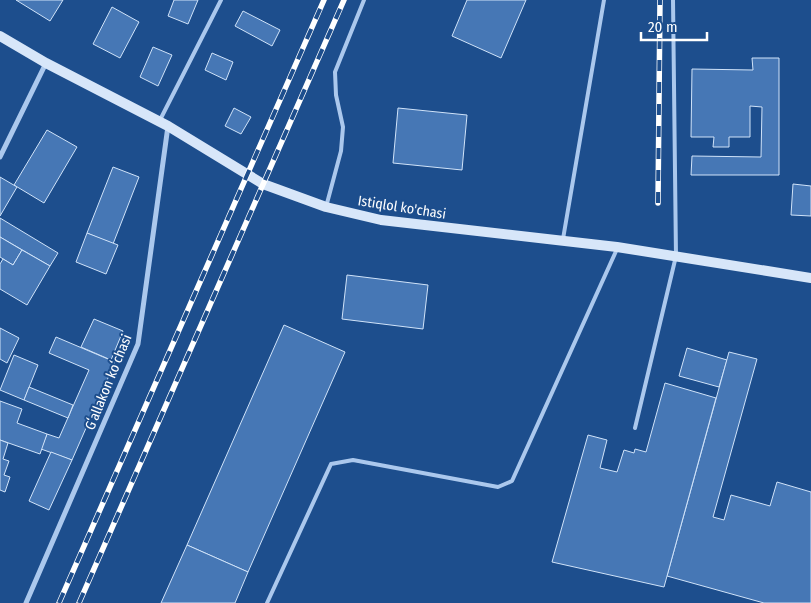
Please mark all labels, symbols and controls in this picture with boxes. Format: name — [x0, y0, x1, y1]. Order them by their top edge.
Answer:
scale bar — [641, 10, 707, 42]
text: 20 m — [648, 18, 678, 36]
street label: Istiqlol ko'chasi — [357, 192, 447, 223]
street label: Gʻallakon koʻchasi — [81, 332, 135, 433]

